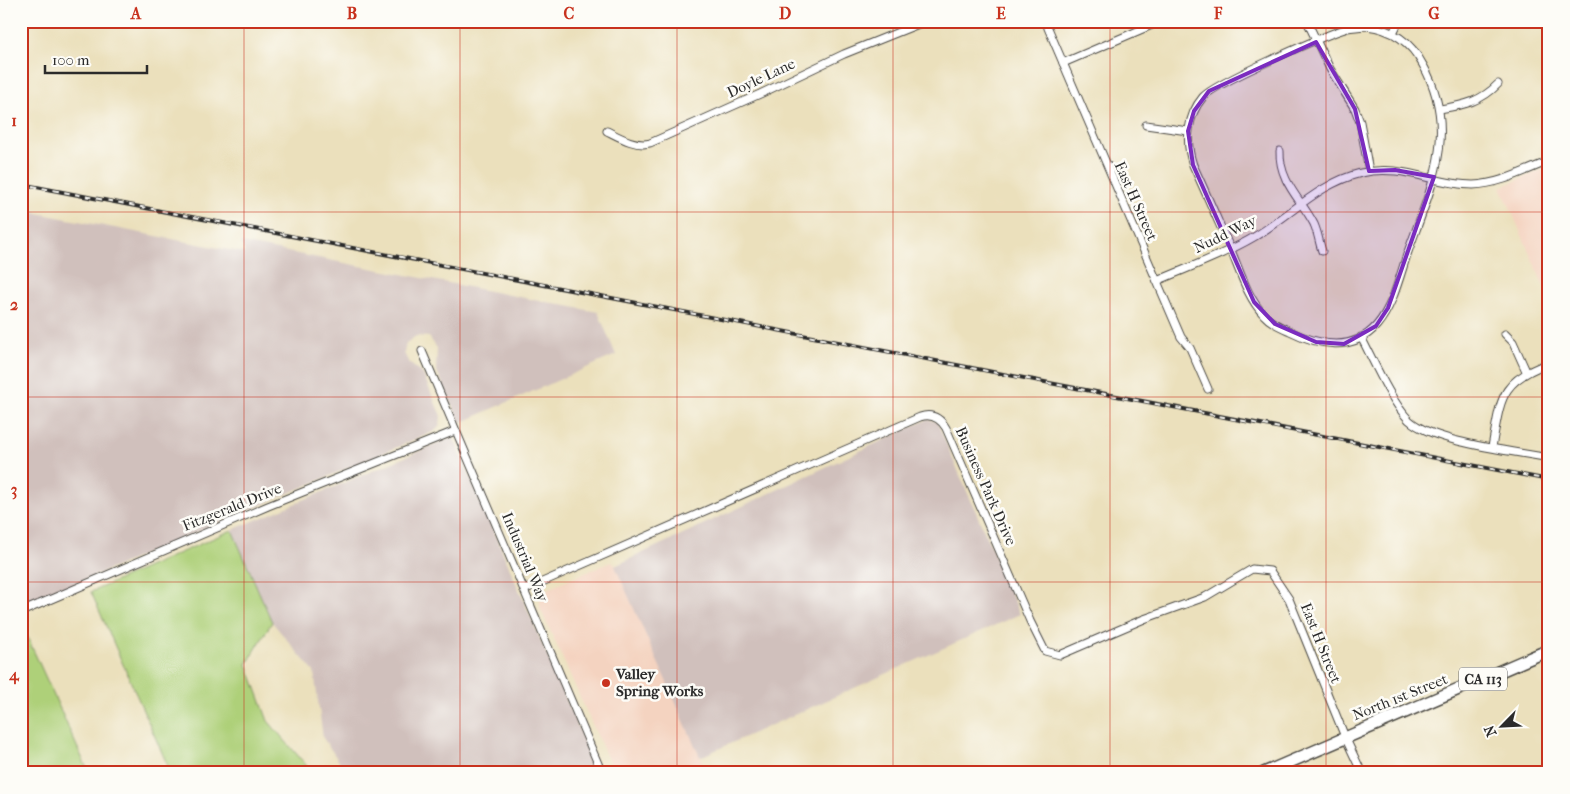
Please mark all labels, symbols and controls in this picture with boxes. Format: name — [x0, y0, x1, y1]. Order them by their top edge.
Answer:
text: A — [130, 4, 142, 23]
text: B — [347, 4, 357, 23]
text: C — [564, 4, 575, 23]
text: D — [779, 4, 791, 23]
text: E — [996, 4, 1006, 23]
text: F — [1213, 4, 1223, 23]
text: G — [1428, 4, 1440, 23]
scale bar — [45, 42, 148, 74]
text: 100 m — [52, 51, 90, 69]
street label: Doyle Lane — [724, 54, 799, 102]
text: 1 — [11, 111, 17, 130]
street label: East H Street — [1111, 159, 1162, 244]
street label: Nudd Way — [1191, 211, 1260, 257]
text: 2 — [10, 295, 18, 314]
street label: Business Park Drive — [952, 424, 1021, 549]
street label: Fitzgerald Drive — [180, 479, 285, 535]
text: 3 — [11, 480, 17, 500]
street label: Industrial Way — [498, 510, 552, 605]
street label: East H Street — [1297, 600, 1345, 686]
text: 4 — [8, 665, 20, 685]
place label: Valley Spring Works — [615, 665, 704, 700]
road number: CA 113 — [1459, 668, 1507, 691]
street label: North 1st Street — [1350, 669, 1451, 724]
marker: Valley Spring Works — [600, 677, 612, 689]
north arrow — [1478, 702, 1528, 752]
text: N — [1481, 722, 1501, 739]

